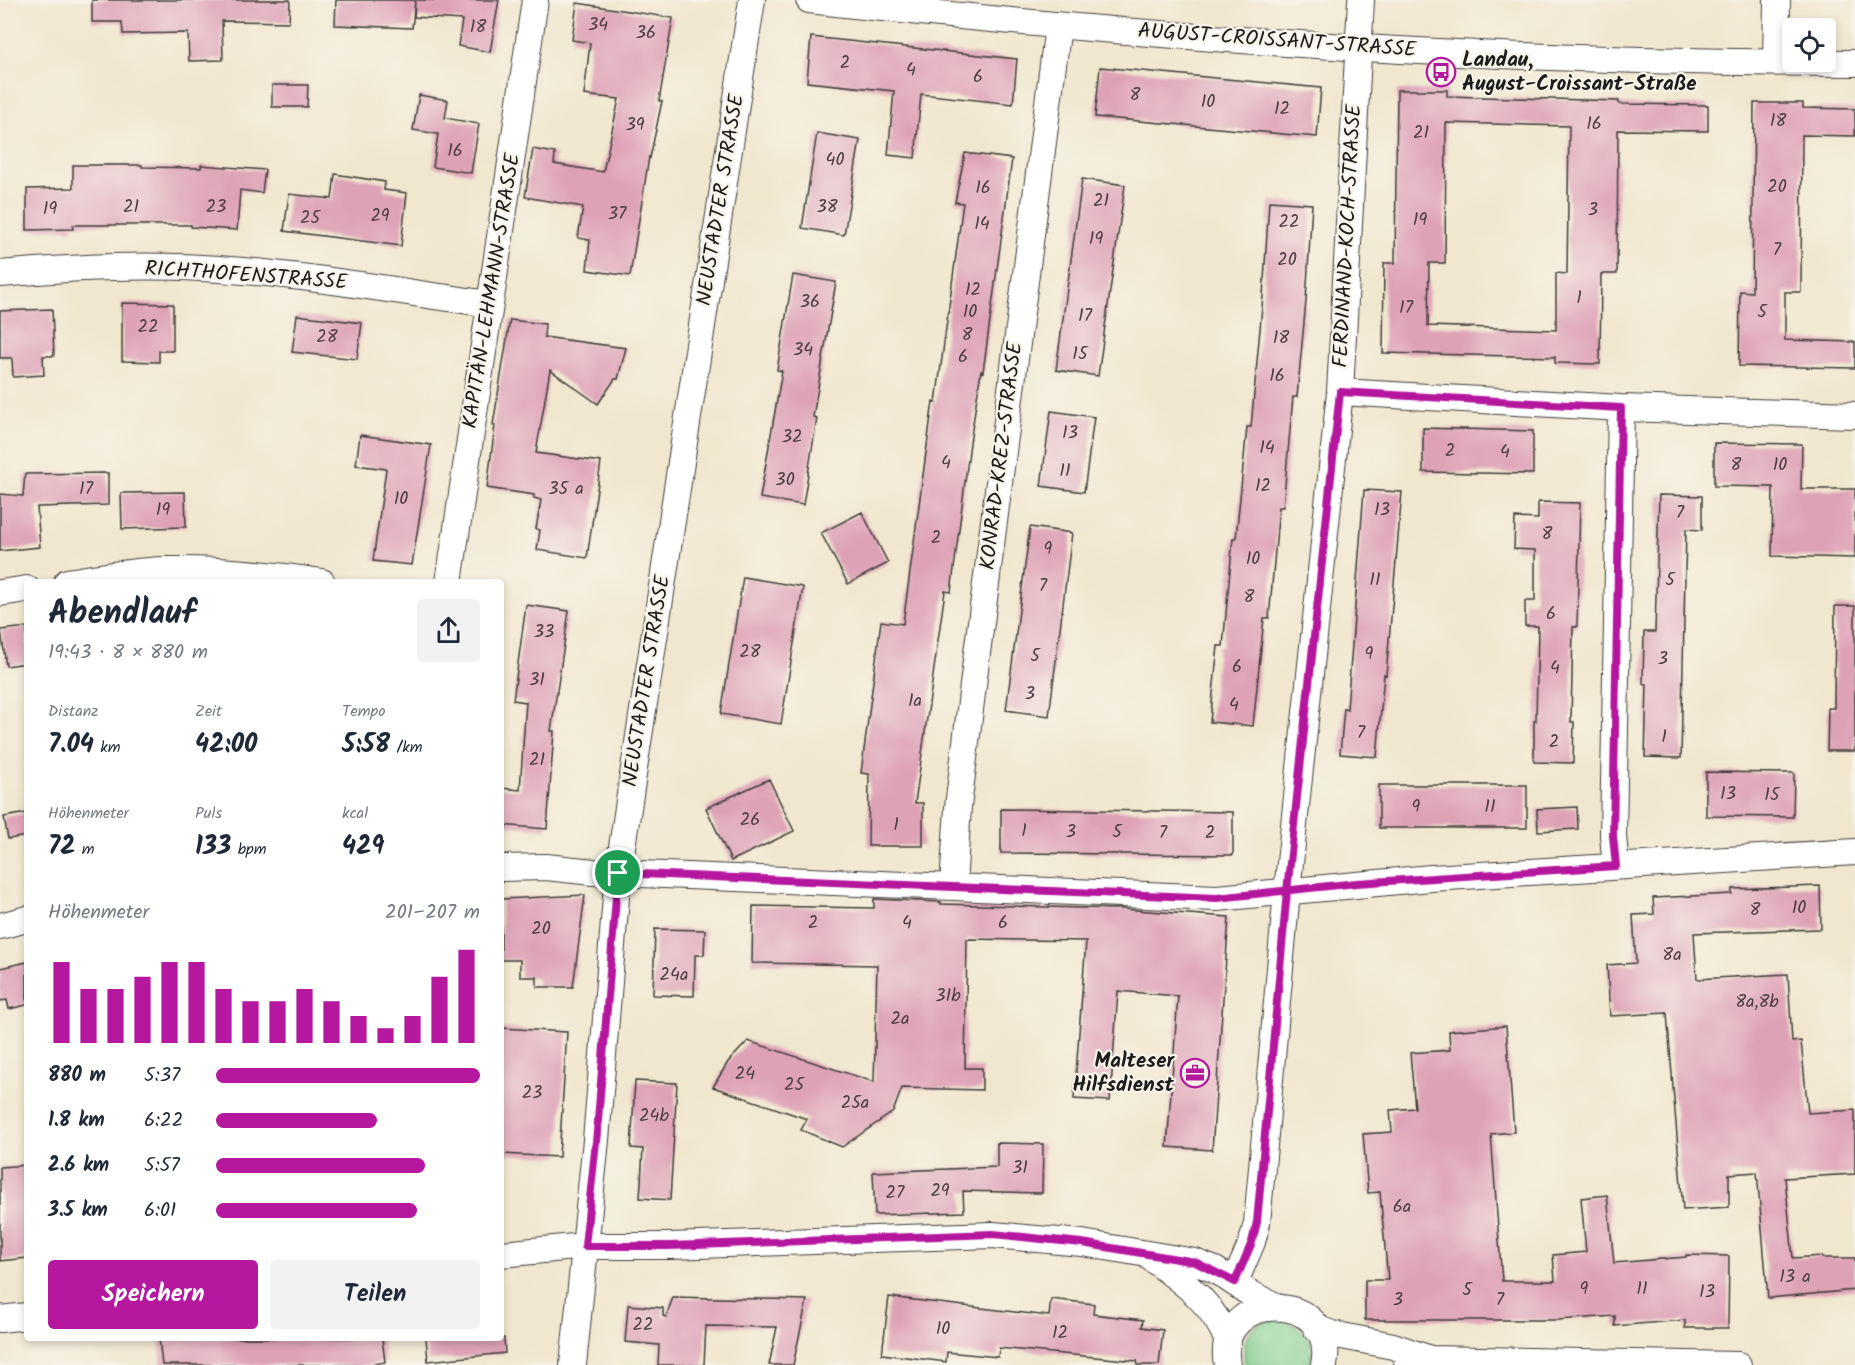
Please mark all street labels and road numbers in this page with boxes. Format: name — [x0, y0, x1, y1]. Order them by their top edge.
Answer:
street label: AUGUST-CROISSANT-STRASSE — [1137, 15, 1418, 67]
street label: NEUSTADTER STRASSE — [688, 91, 754, 308]
street label: FERDINAND-KOCH-STRASSE — [1325, 103, 1371, 368]
street label: KAPITÄN-LEHMANN-STRASSE — [454, 150, 530, 431]
street label: RICHTHOFENSTRASSE — [144, 252, 349, 300]
street label: KONRAD-KREZ-STRASSE — [972, 339, 1032, 572]
street label: NEUSTADTER STRASSE — [614, 572, 680, 789]

